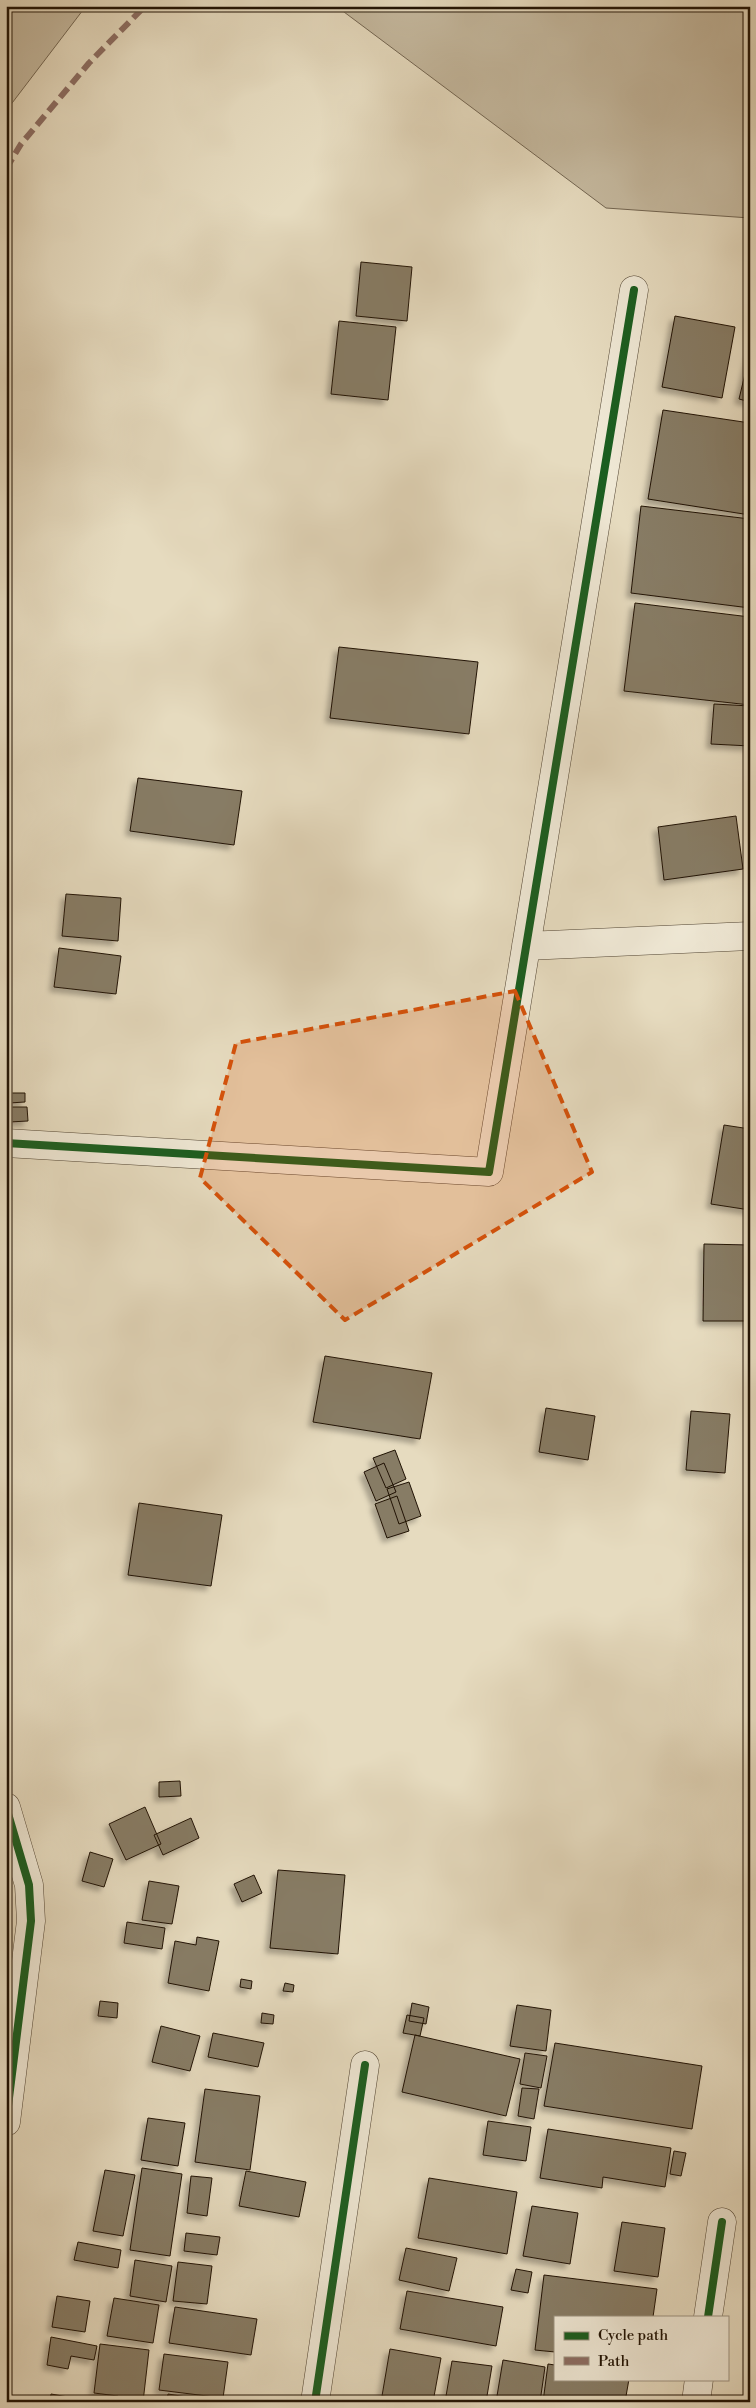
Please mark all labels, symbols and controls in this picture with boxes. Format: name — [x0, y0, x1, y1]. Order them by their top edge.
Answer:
legend — [554, 2316, 728, 2380]
text: Cycle path — [598, 2326, 668, 2345]
text: Path — [598, 2352, 630, 2371]

